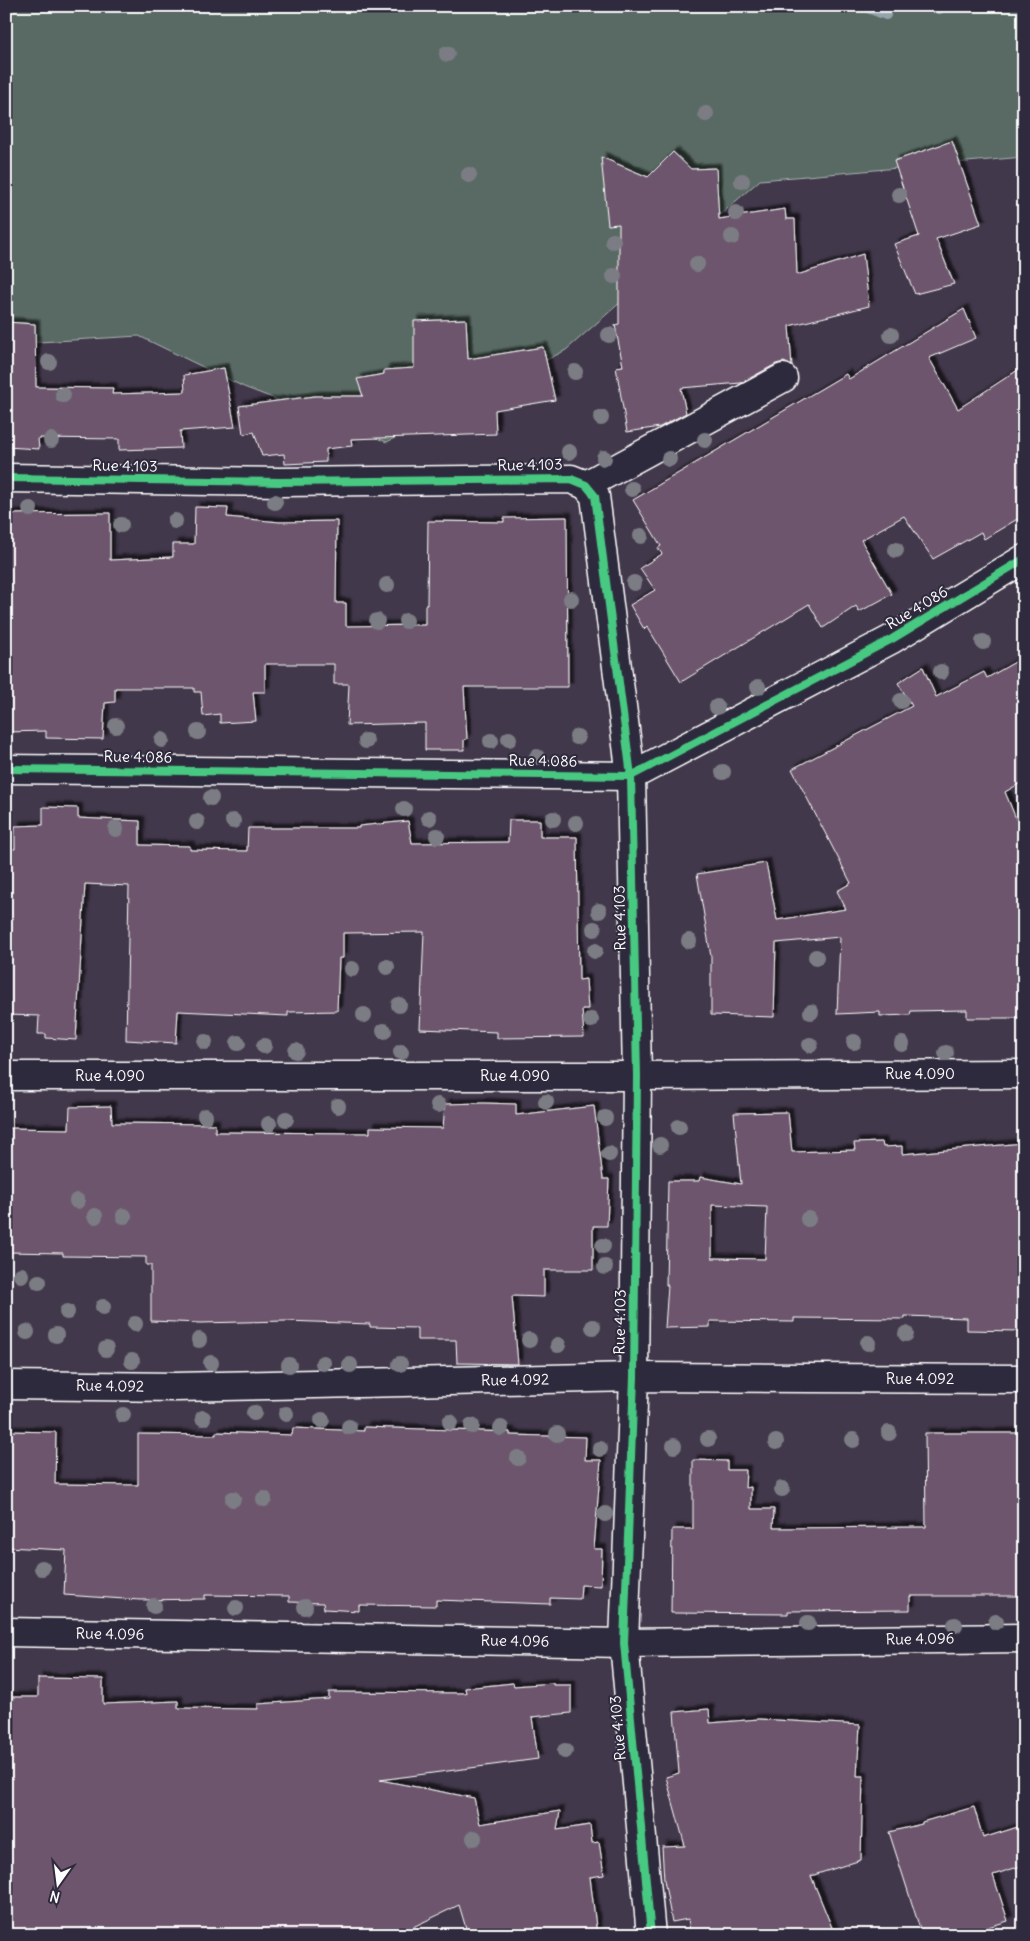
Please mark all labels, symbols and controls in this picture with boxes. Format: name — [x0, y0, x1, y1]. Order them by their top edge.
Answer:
street label: Rue 4.103 — [497, 454, 563, 475]
street label: Rue 4.103 — [92, 455, 158, 476]
street label: Rue 4.086 — [882, 582, 951, 633]
street label: Rue 4.086 — [103, 746, 173, 767]
street label: Rue 4.086 — [508, 750, 578, 771]
street label: Rue 4.103 — [609, 885, 630, 951]
street label: Rue 4.090 — [885, 1064, 955, 1083]
street label: Rue 4.090 — [75, 1066, 145, 1085]
street label: Rue 4.090 — [480, 1066, 550, 1085]
street label: Rue 4.103 — [609, 1289, 630, 1355]
street label: Rue 4.092 — [481, 1369, 549, 1390]
street label: Rue 4.092 — [886, 1369, 954, 1388]
street label: Rue 4.092 — [76, 1375, 144, 1396]
street label: Rue 4.096 — [75, 1623, 145, 1644]
street label: Rue 4.096 — [885, 1628, 955, 1649]
street label: Rue 4.096 — [480, 1630, 550, 1651]
street label: Rue 4.103 — [605, 1695, 630, 1761]
north arrow — [32, 1858, 82, 1908]
text: N — [48, 1887, 62, 1907]

